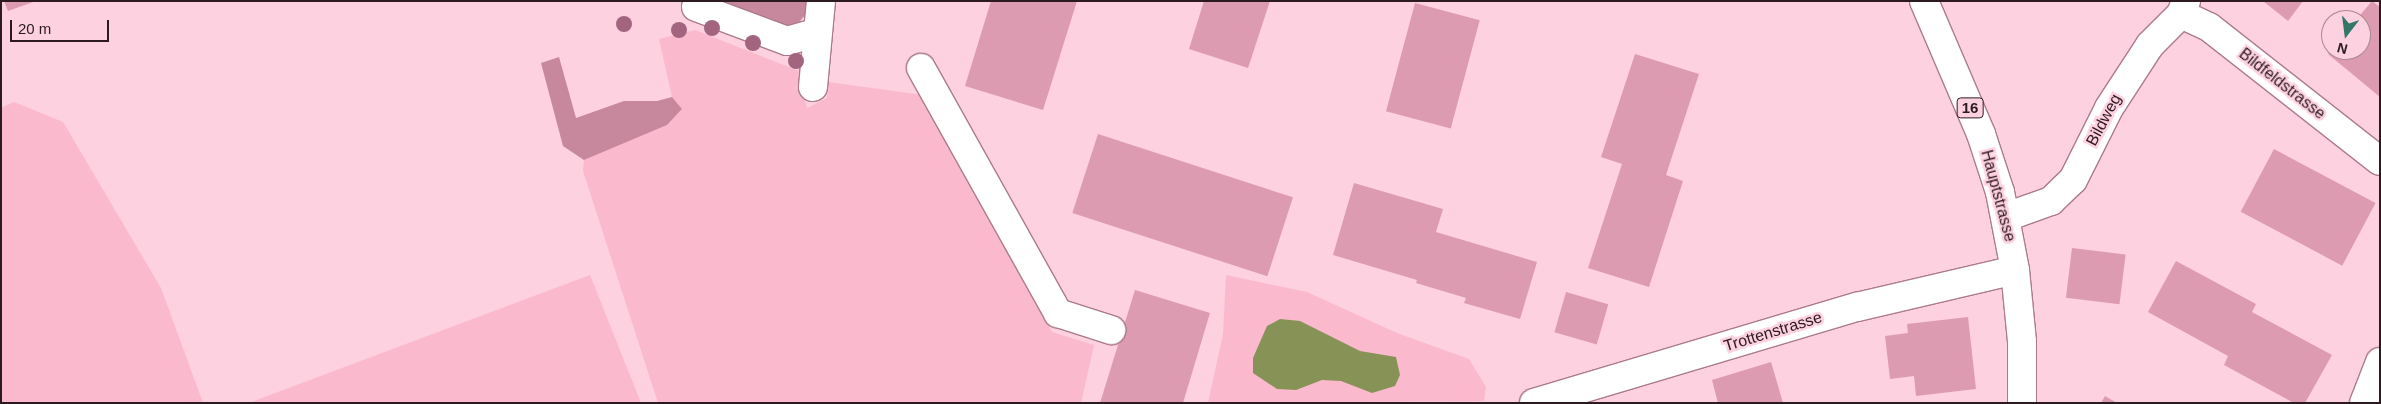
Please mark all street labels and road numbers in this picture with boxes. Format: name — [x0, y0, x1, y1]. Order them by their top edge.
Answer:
street label: Bildfeldstrasse — [2235, 44, 2329, 124]
street label: Bildweg — [2082, 91, 2126, 149]
road number: 16 — [1956, 96, 1984, 120]
street label: Hauptstrasse — [1977, 148, 2019, 244]
street label: Trottenstrasse — [1722, 308, 1824, 356]

